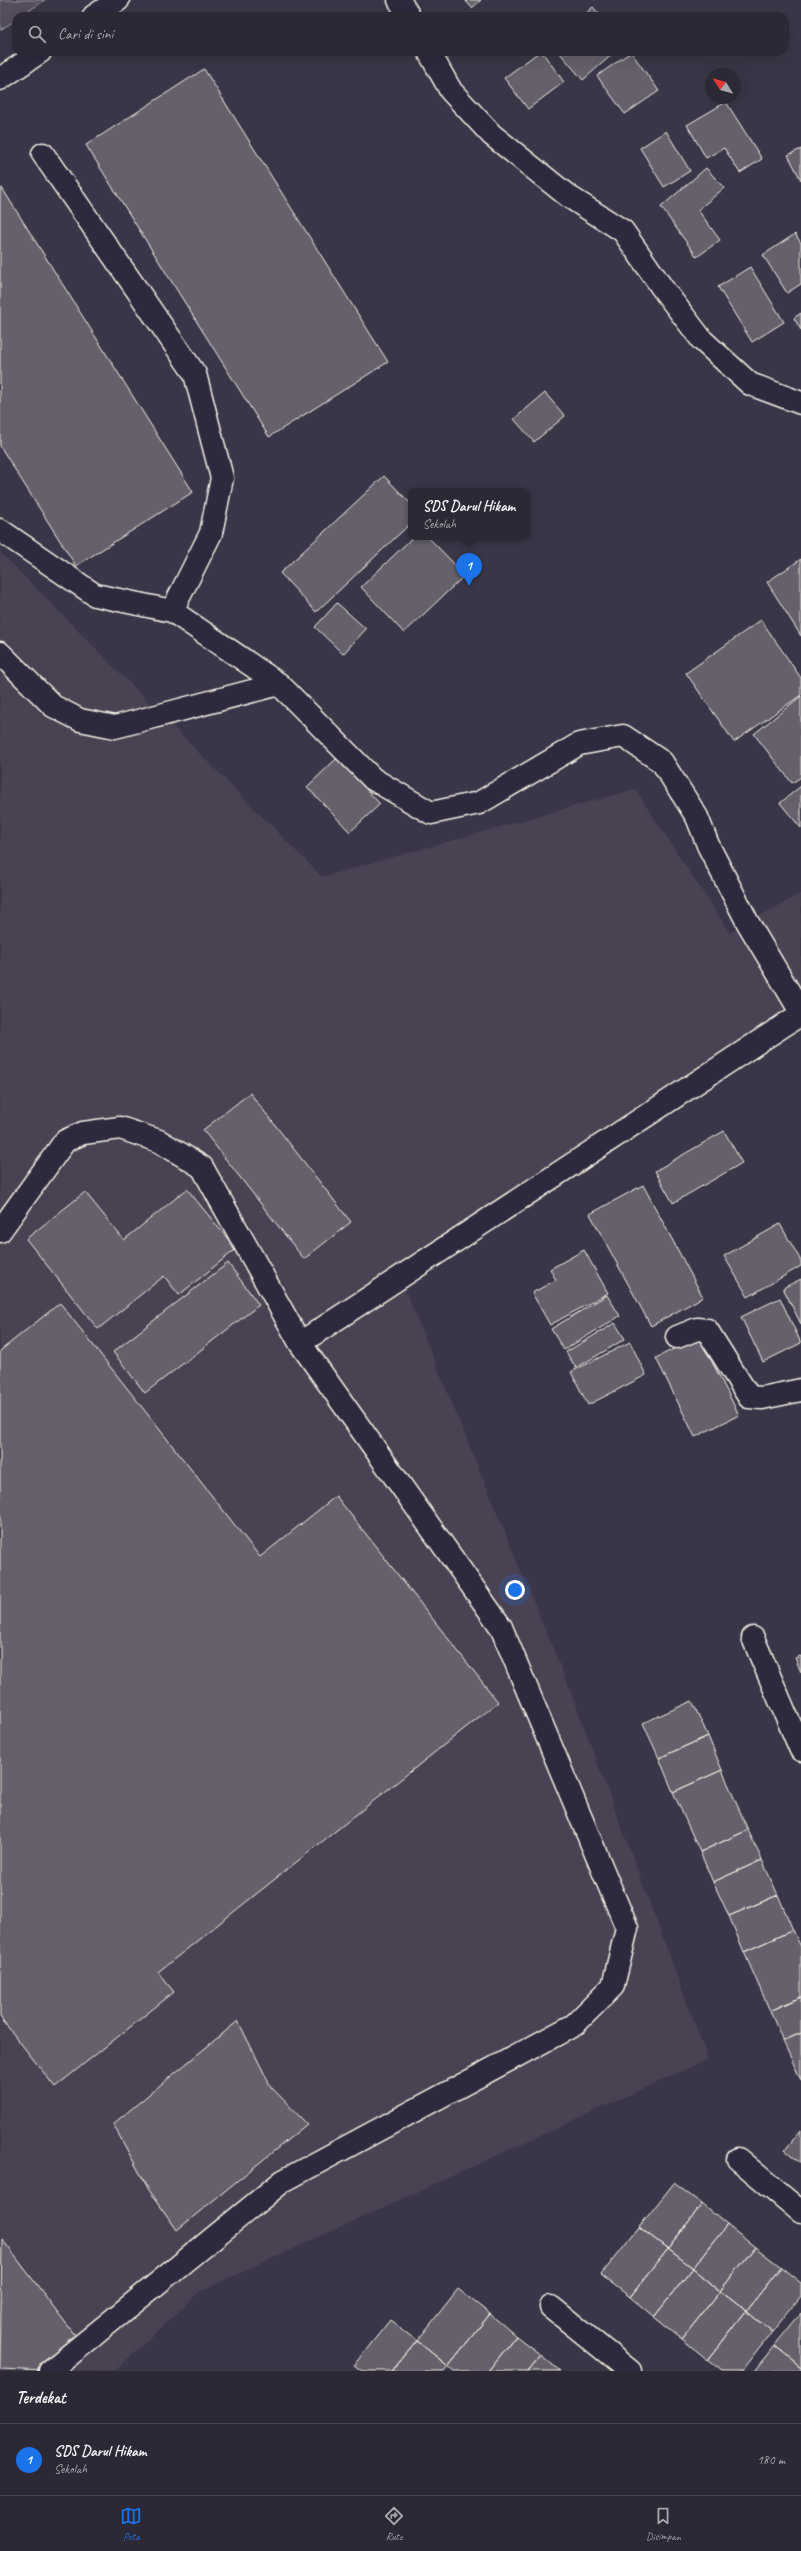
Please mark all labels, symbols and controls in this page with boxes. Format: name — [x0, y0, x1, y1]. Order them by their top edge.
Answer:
search box — [12, 12, 789, 56]
icon: search — [26, 23, 48, 45]
text: Cari di sini — [58, 25, 113, 44]
north arrow — [705, 68, 741, 104]
popup — [408, 488, 530, 540]
text: SDS Darul Hikam — [423, 497, 515, 516]
text: Sekolah — [423, 516, 456, 532]
pin: 1 — [456, 553, 482, 586]
your location — [505, 1580, 525, 1600]
text: Terdekat — [16, 2387, 66, 2408]
text: SDS Darul Hikam — [54, 2442, 146, 2461]
text: 1 — [26, 2452, 32, 2468]
text: 180 m — [757, 2452, 785, 2468]
text: Sekolah — [54, 2461, 87, 2477]
tab: Peta — [120, 2505, 142, 2543]
tab: Rute — [383, 2505, 405, 2543]
tab: Disimpan — [646, 2505, 681, 2543]

